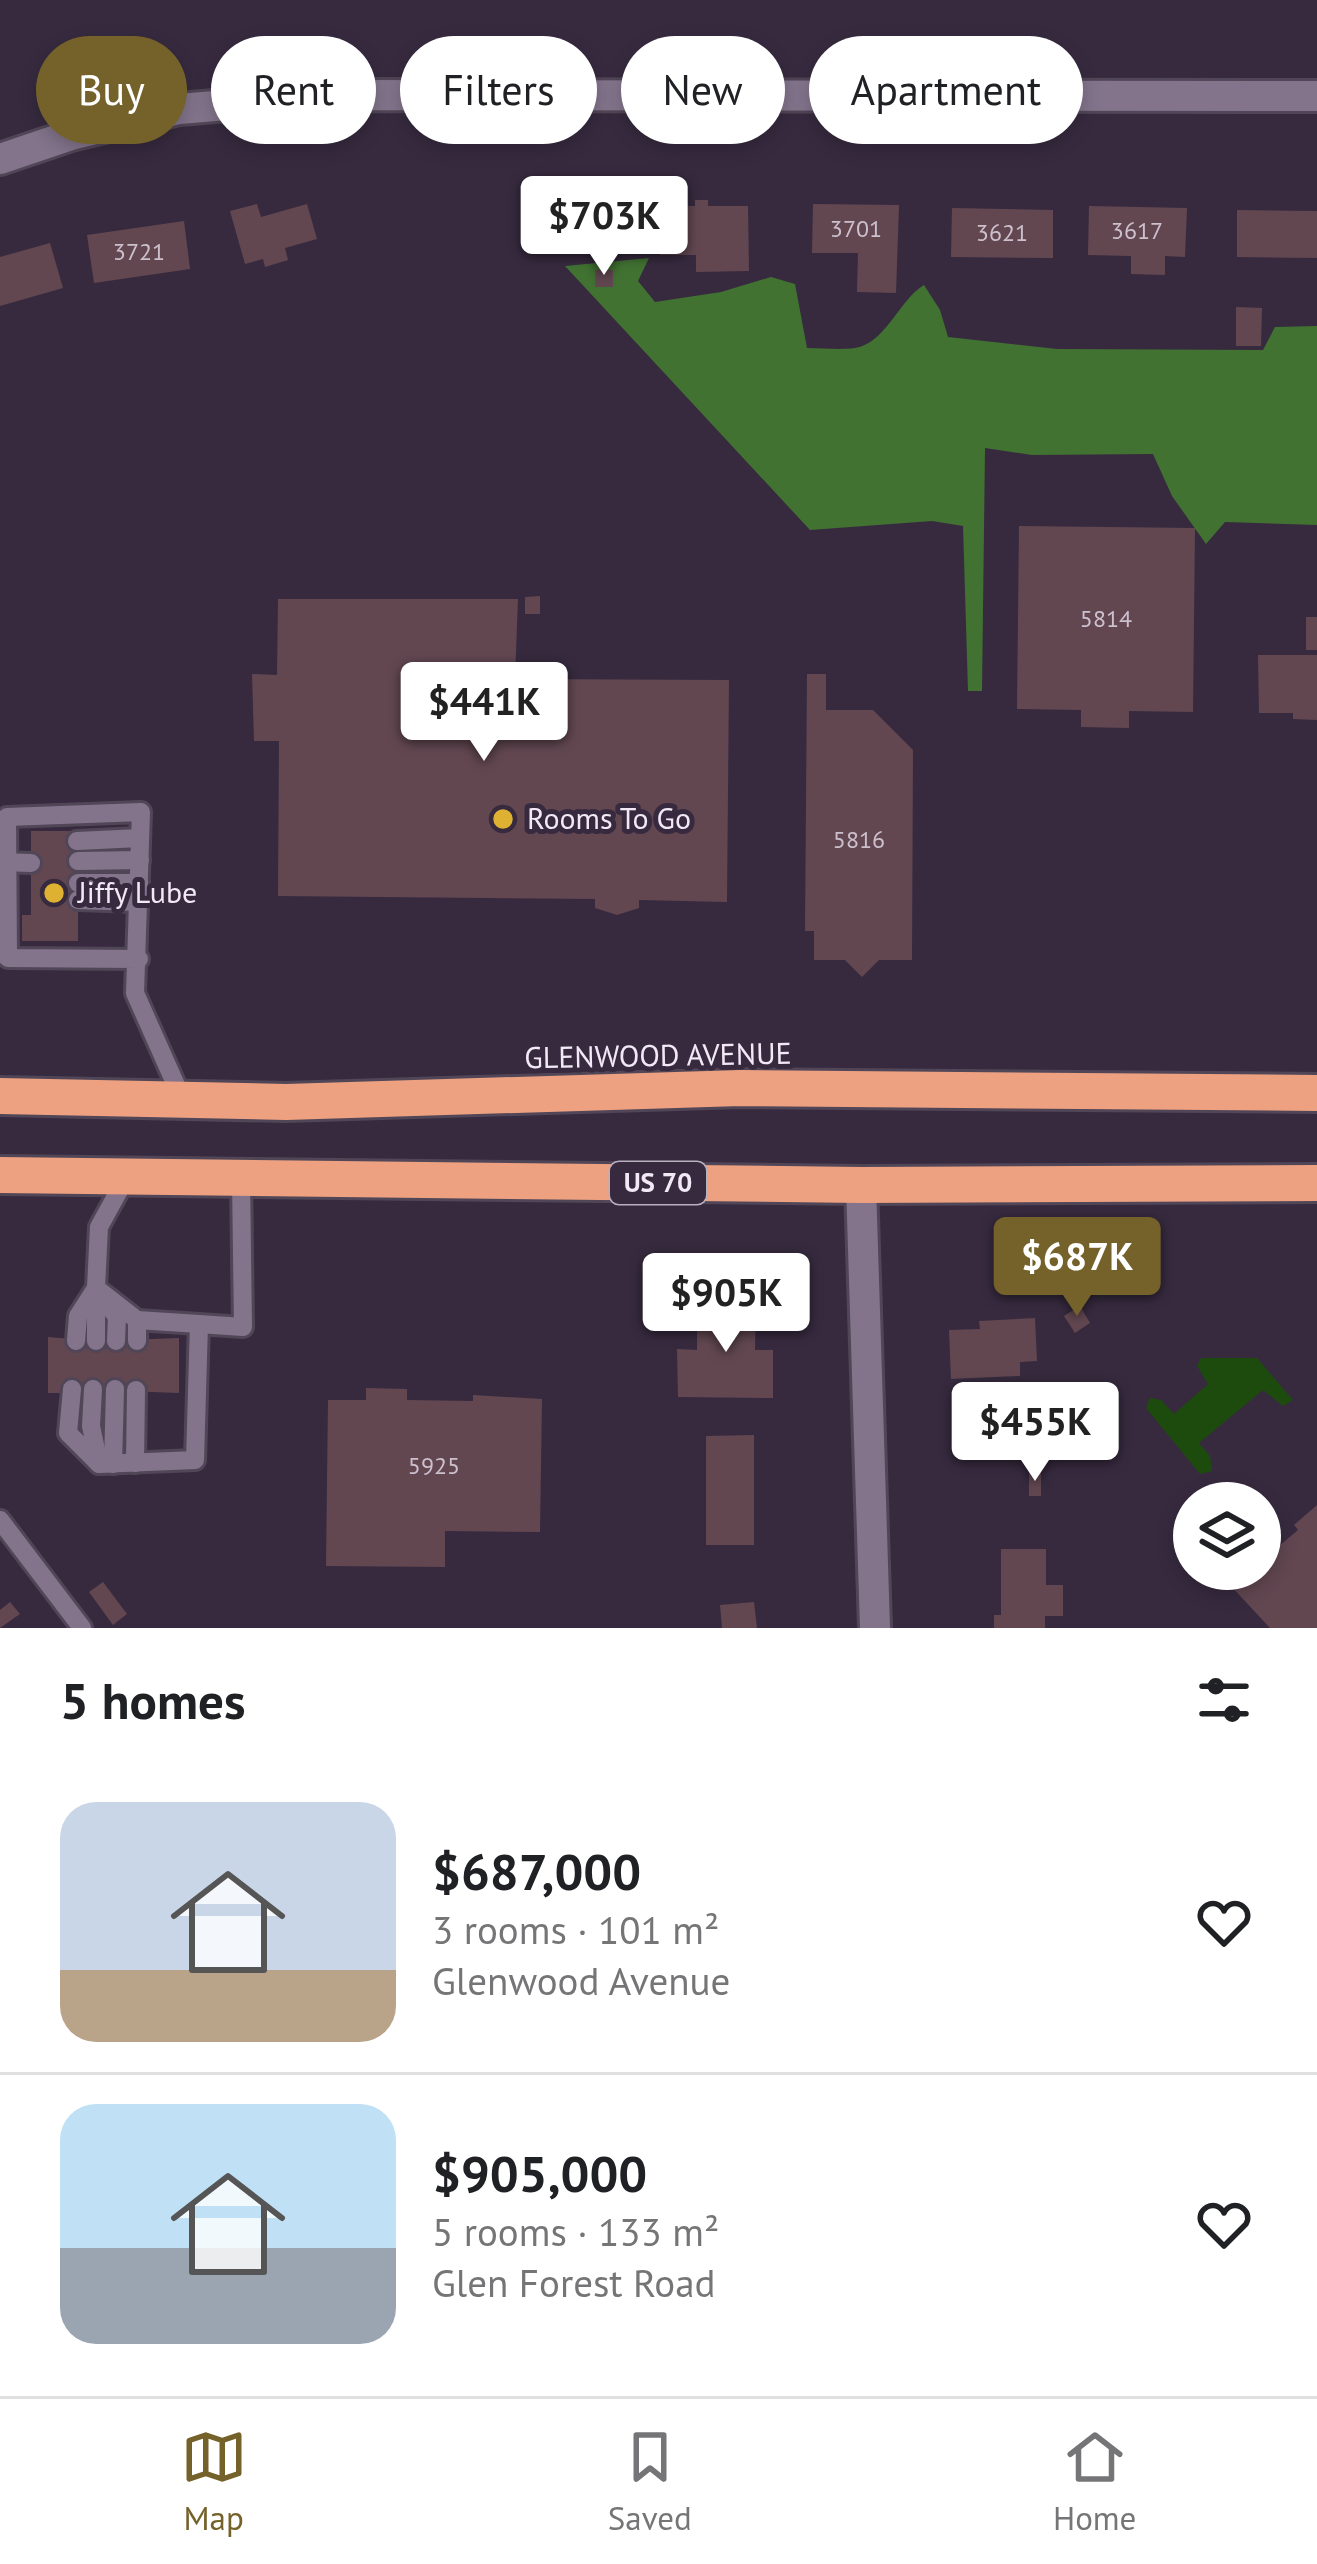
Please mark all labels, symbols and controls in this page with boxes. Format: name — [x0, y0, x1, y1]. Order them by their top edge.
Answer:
chip: Buy — [36, 36, 187, 144]
chip: Rent — [211, 36, 376, 144]
chip: Filters — [400, 36, 597, 144]
chip: New — [621, 36, 785, 144]
chip: Apartment — [809, 36, 1083, 144]
pin: $703K — [520, 176, 688, 278]
text: $703K — [548, 189, 660, 240]
house number: 3701 — [830, 213, 882, 244]
house number: 3617 — [1111, 215, 1163, 246]
house number: 3621 — [976, 217, 1028, 248]
house number: 3721 — [113, 236, 165, 267]
house number: 5814 — [1080, 603, 1132, 634]
pin: $441K — [400, 662, 568, 764]
text: $441K — [428, 675, 540, 726]
place label: Rooms To Go — [527, 798, 691, 837]
marker: Rooms To Go — [490, 806, 516, 832]
house number: 5816 — [833, 824, 885, 855]
place label: Jiffy Lube — [76, 872, 197, 911]
marker: Jiffy Lube — [41, 880, 67, 906]
street label: GLENWOOD AVENUE — [524, 1033, 792, 1076]
road number: US 70 — [610, 1162, 706, 1204]
pin: $687K — [993, 1217, 1161, 1319]
text: $687K — [1021, 1230, 1133, 1281]
pin: $905K — [642, 1253, 810, 1355]
text: $905K — [670, 1266, 782, 1317]
pin: $455K — [951, 1382, 1119, 1484]
text: $455K — [979, 1395, 1091, 1446]
house number: 5925 — [408, 1450, 460, 1481]
map controls — [1173, 1482, 1281, 1590]
button: layers — [1173, 1482, 1281, 1590]
text: 5 homes — [60, 1667, 246, 1733]
icon: filters — [1191, 1667, 1257, 1733]
text: $687,000 — [432, 1838, 641, 1904]
icon: home — [156, 1850, 300, 1994]
icon: heart — [1191, 1889, 1257, 1955]
text: 3 rooms · 101 m² — [432, 1904, 719, 1955]
text: Glenwood Avenue — [432, 1955, 730, 2006]
text: $905,000 — [432, 2140, 647, 2206]
icon: home — [156, 2152, 300, 2296]
icon: heart — [1191, 2191, 1257, 2257]
text: 5 rooms · 133 m² — [432, 2206, 719, 2257]
text: Glen Forest Road — [432, 2257, 716, 2308]
tab: Map — [181, 2424, 247, 2539]
tab: Saved — [608, 2424, 692, 2539]
tab: Home — [1053, 2424, 1136, 2539]

